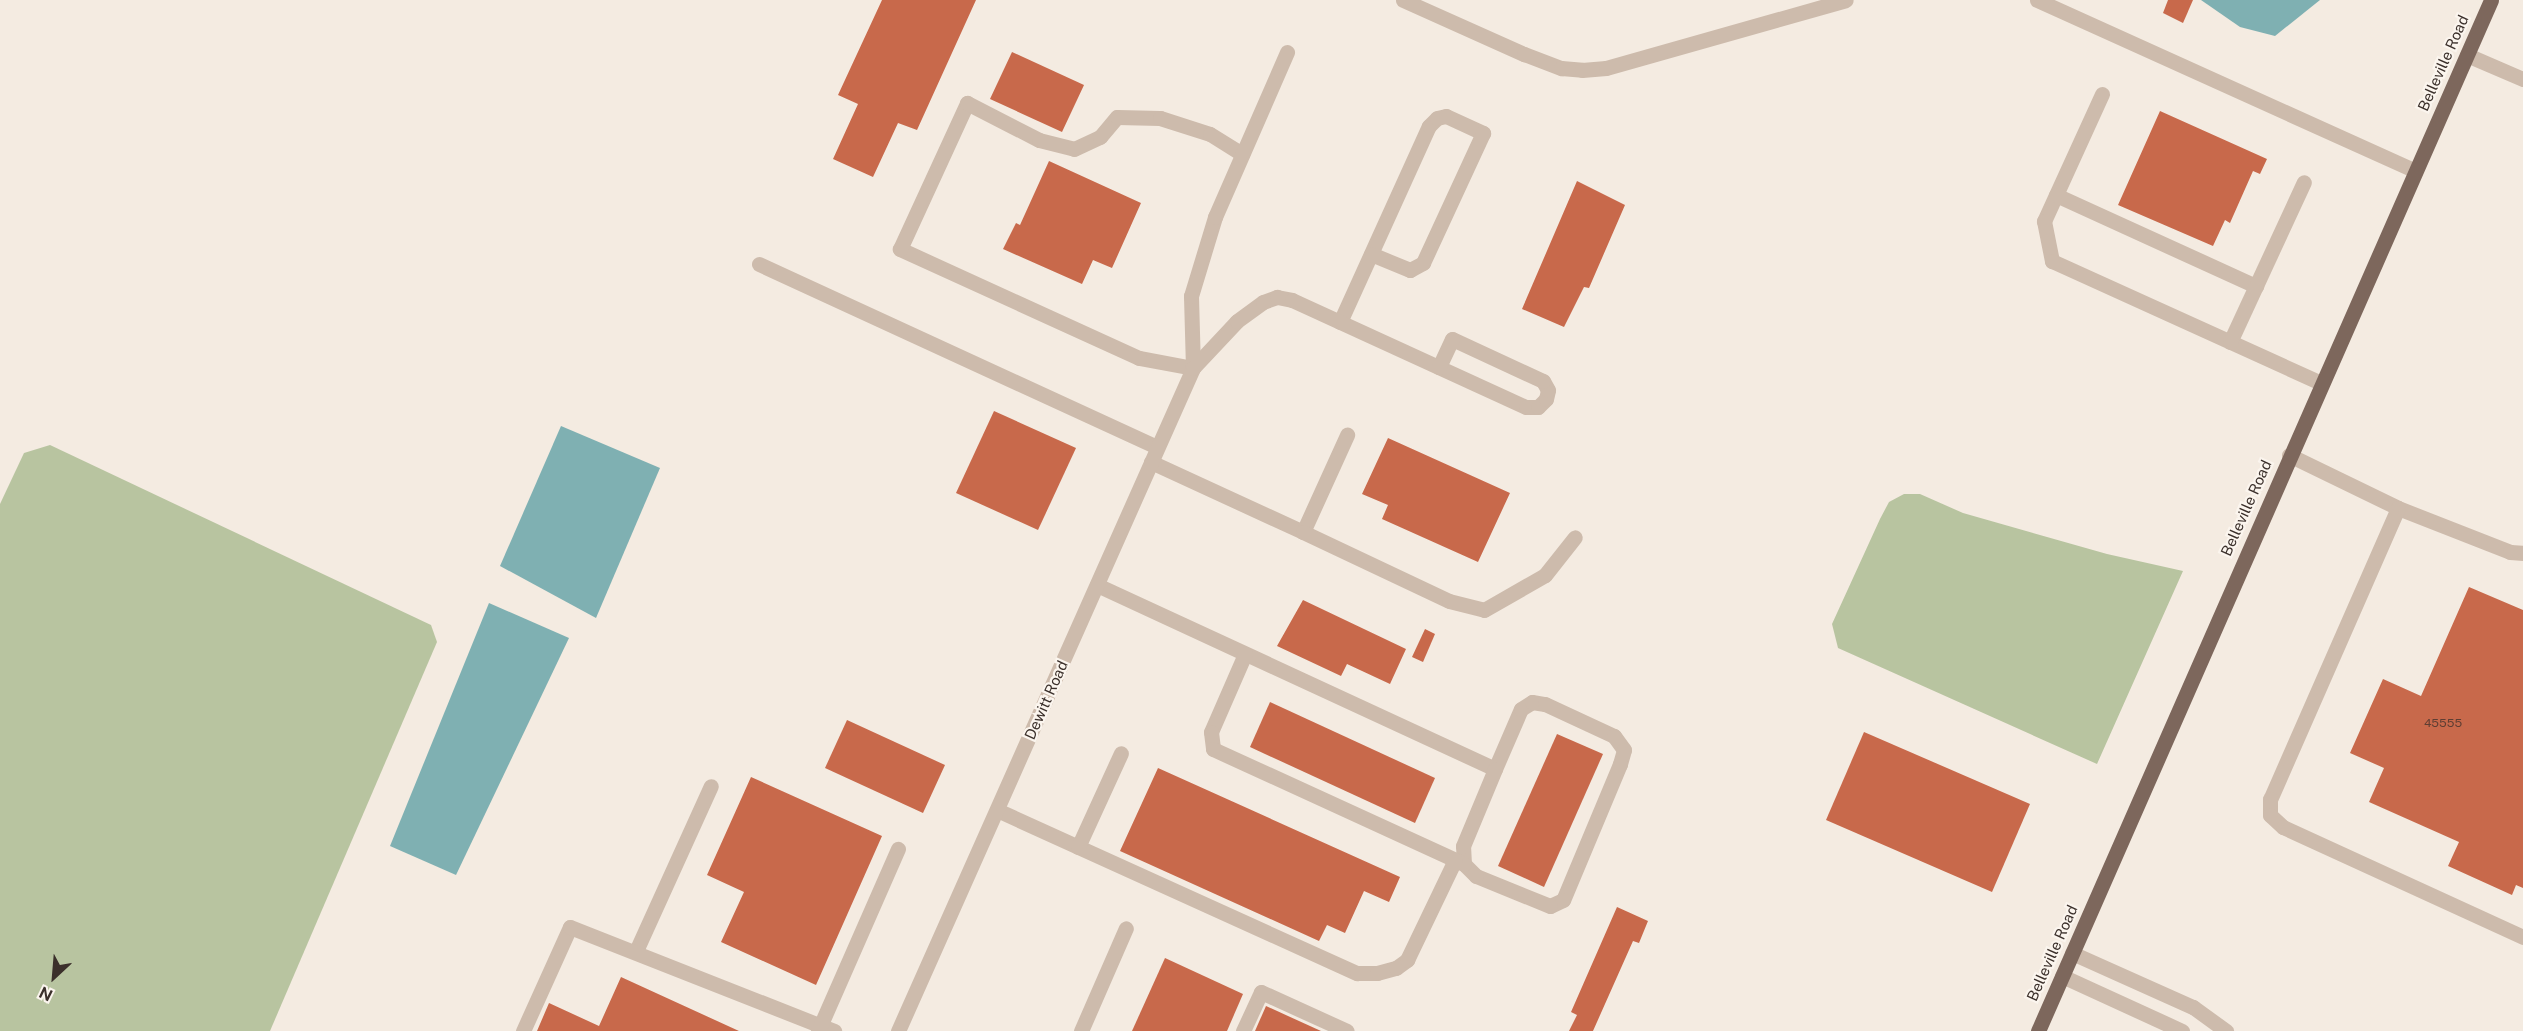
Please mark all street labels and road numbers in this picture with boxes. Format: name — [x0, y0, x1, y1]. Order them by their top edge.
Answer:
street label: Belleville Road — [2414, 12, 2472, 114]
street label: Belleville Road — [2217, 457, 2275, 559]
street label: Dewitt Road — [1021, 658, 1071, 742]
street label: Belleville Road — [2023, 902, 2081, 1004]

